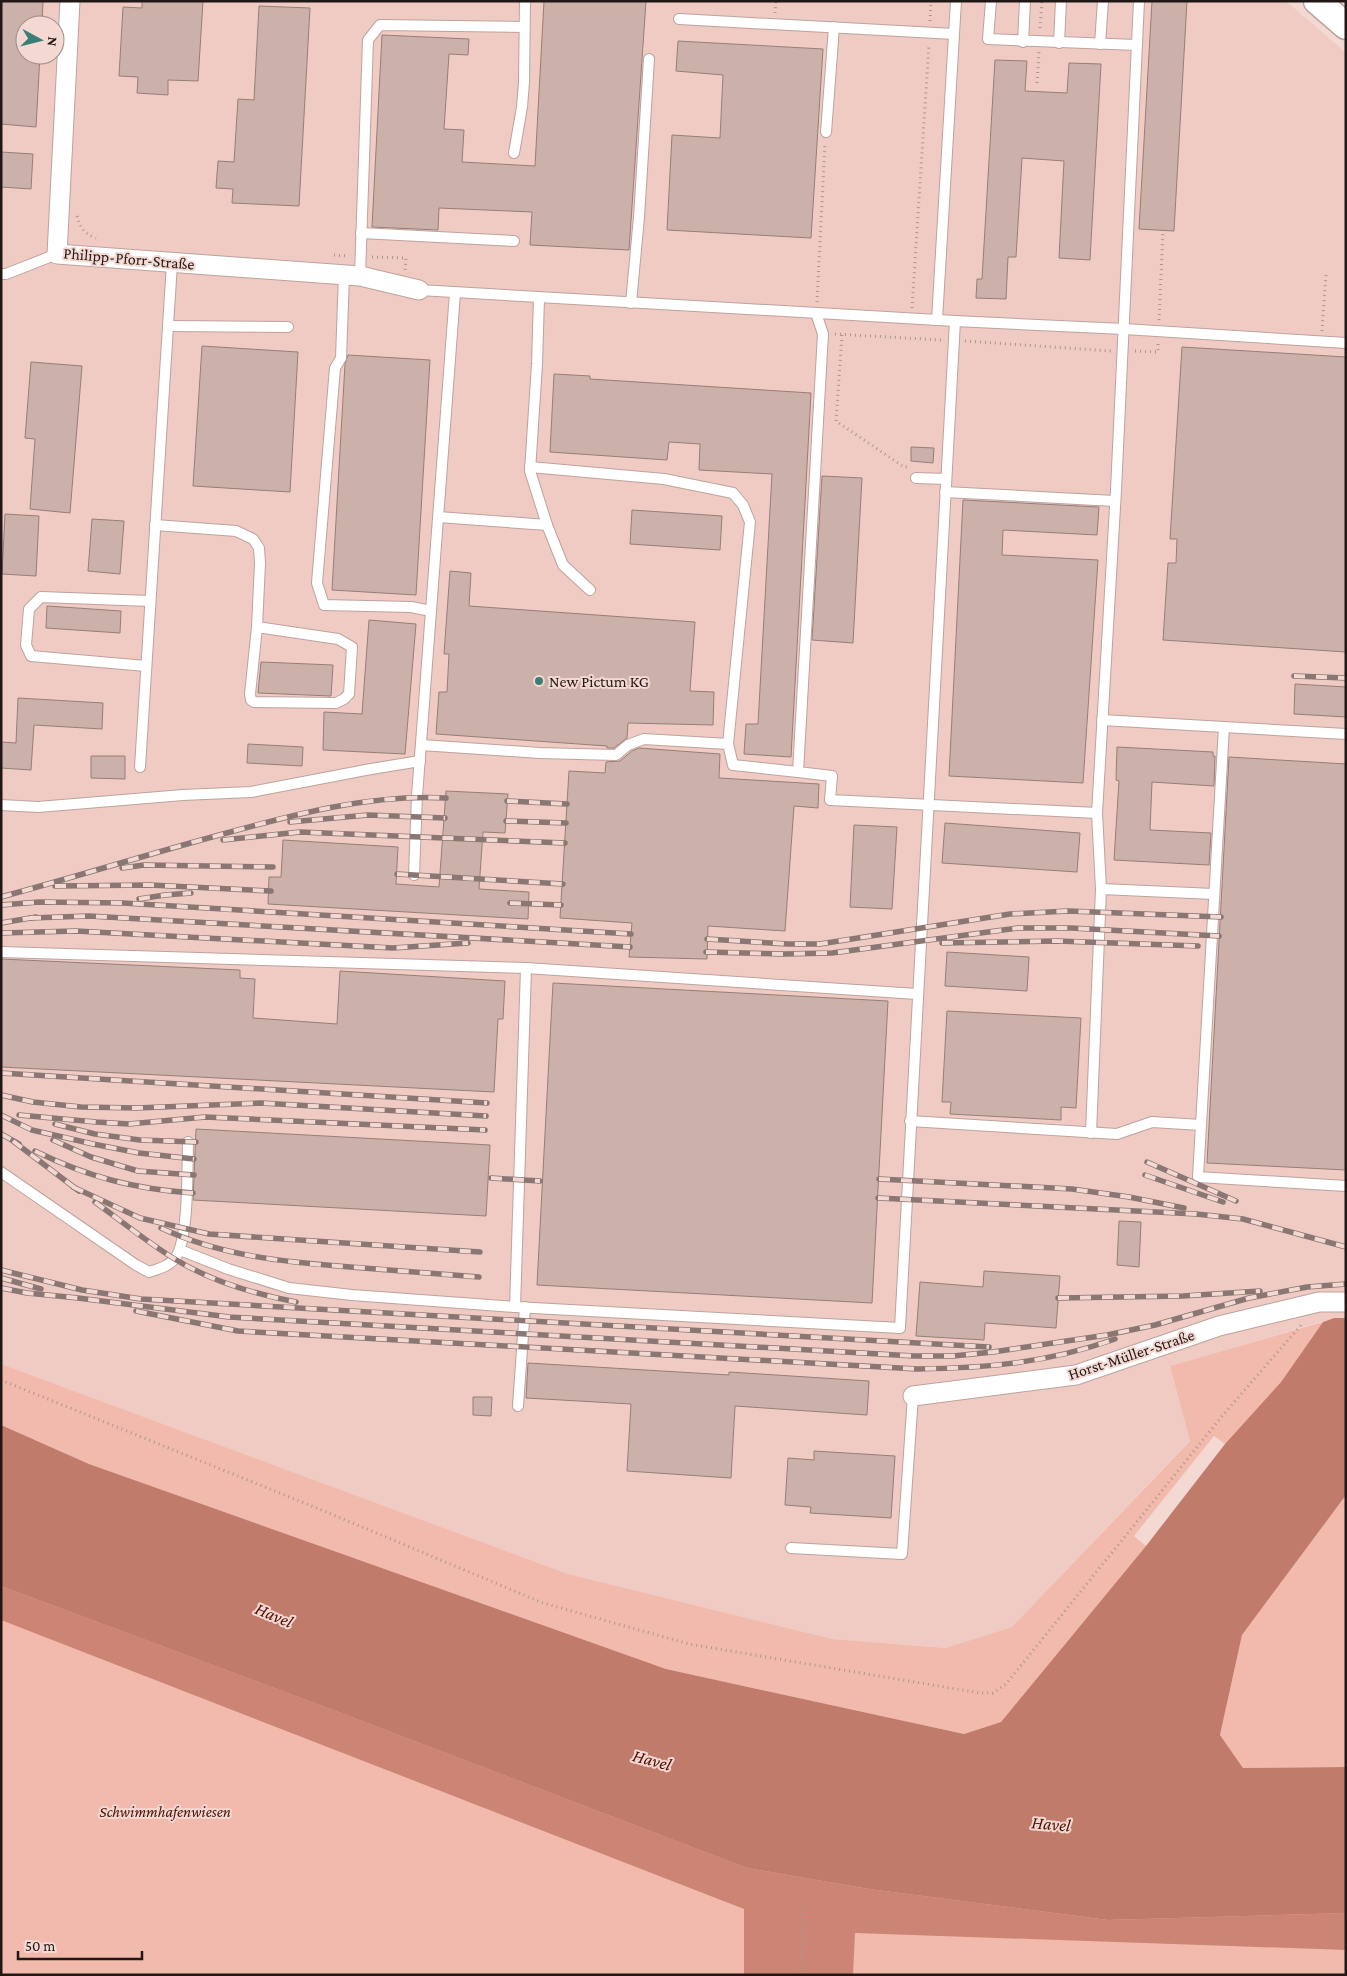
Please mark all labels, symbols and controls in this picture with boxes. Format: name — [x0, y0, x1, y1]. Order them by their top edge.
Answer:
north arrow — [15, 15, 65, 65]
text: N — [44, 36, 61, 48]
street label: Philipp-Pforr-Straße — [63, 244, 195, 274]
place label: New Pictum KG — [549, 673, 649, 690]
marker: New Pictum KG — [533, 675, 545, 687]
street label: Horst-Müller-Straße — [1066, 1326, 1196, 1383]
water label: Havel — [252, 1598, 296, 1632]
water label: Havel — [631, 1745, 674, 1775]
park label: Schwimmhafenwiesen — [99, 1803, 231, 1821]
water label: Havel — [1031, 1812, 1072, 1836]
scale bar — [18, 1928, 141, 1960]
text: 50 m — [25, 1938, 55, 1954]

